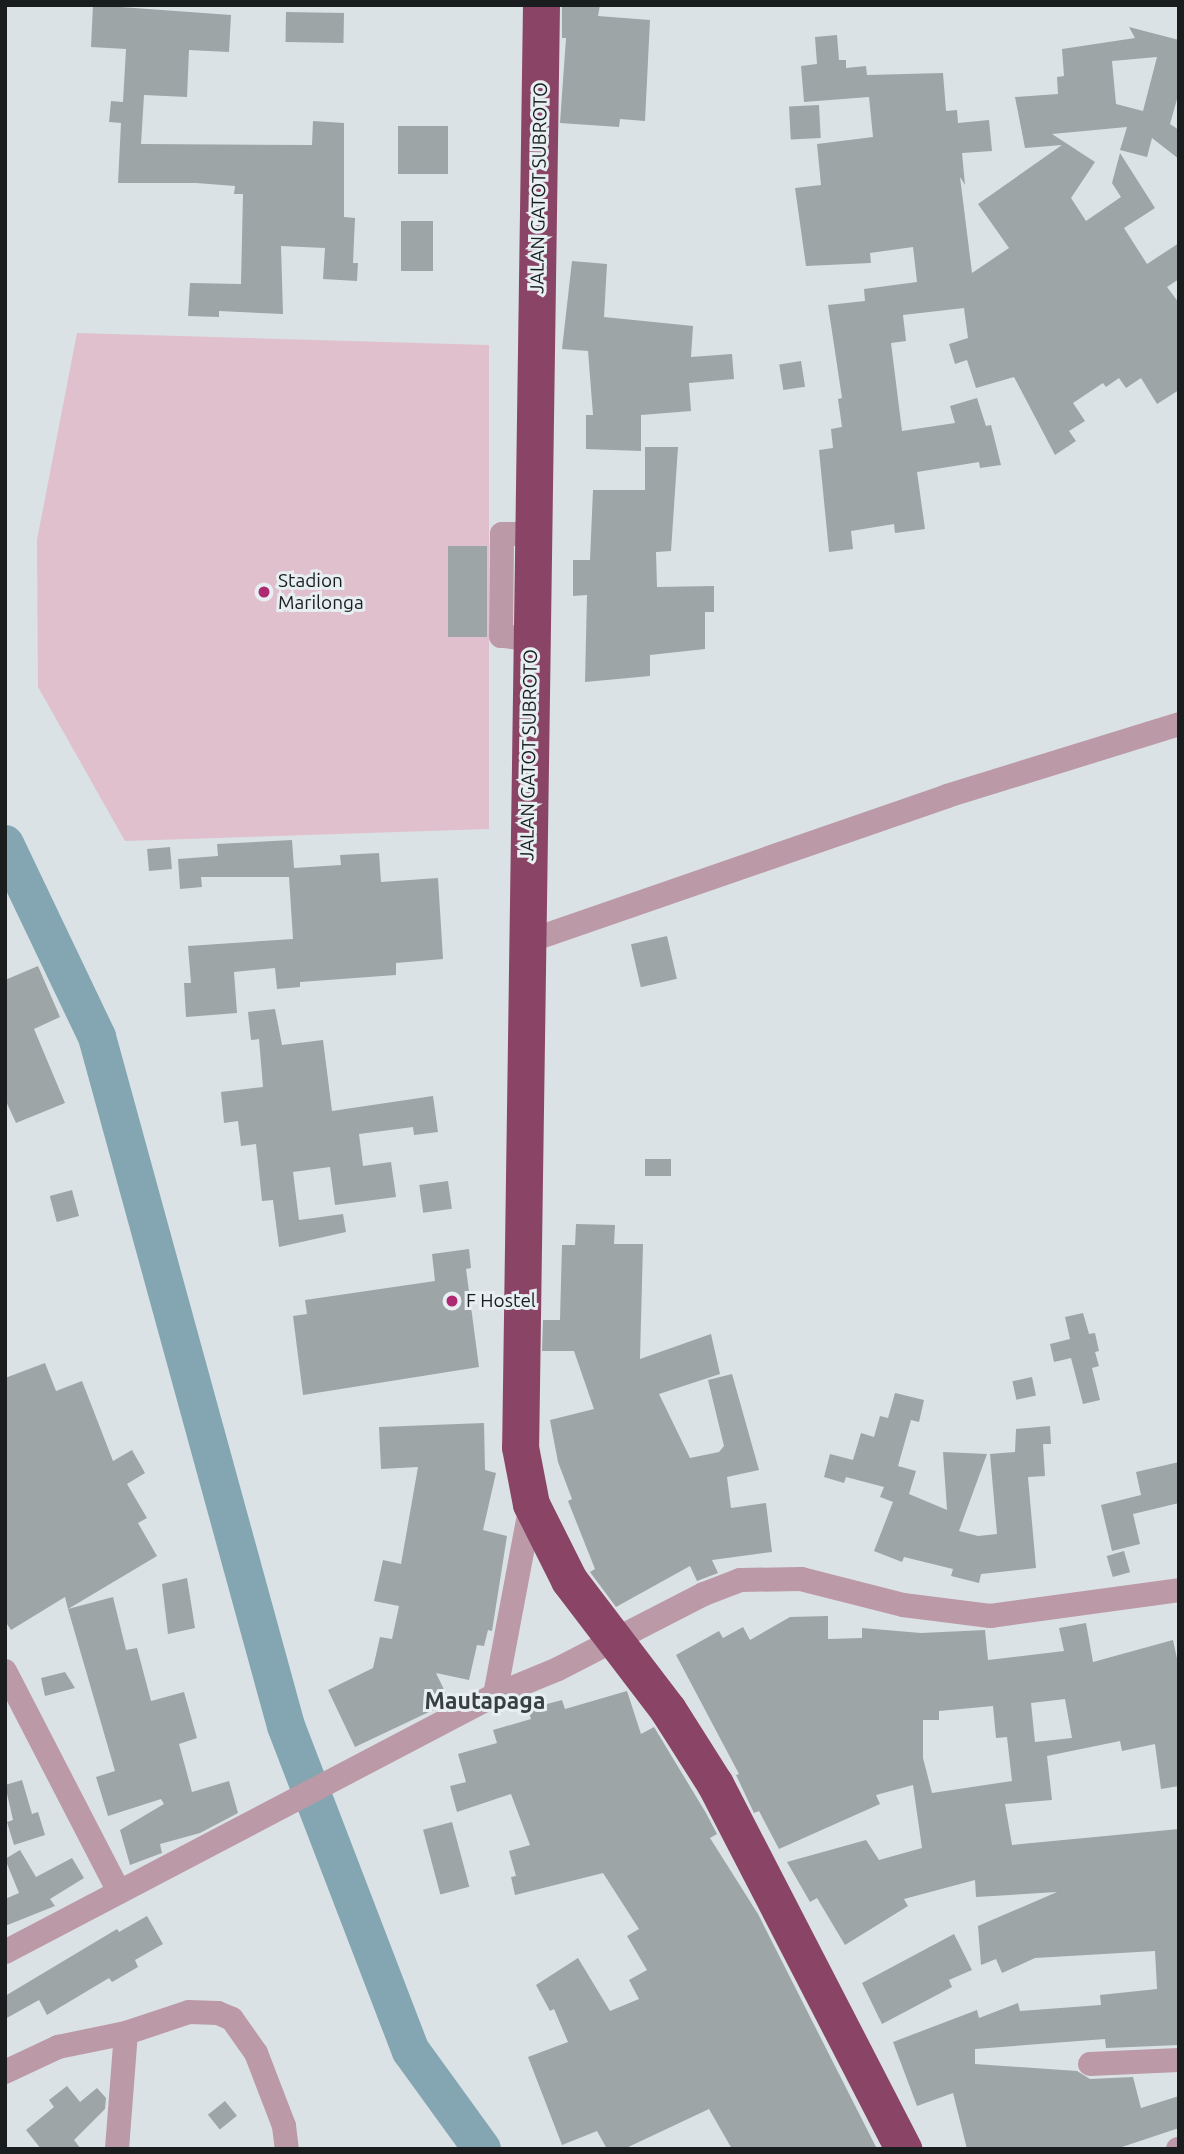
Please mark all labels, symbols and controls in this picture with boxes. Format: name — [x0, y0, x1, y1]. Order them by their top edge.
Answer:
street label: JALAN GATOT SUBROTO — [526, 82, 552, 294]
place label: Stadion Marilonga — [278, 570, 364, 614]
marker: Stadion Marilonga — [256, 584, 272, 600]
street label: JALAN GATOT SUBROTO — [516, 649, 542, 861]
place label: F Hostel — [466, 1290, 536, 1312]
marker: F Hostel — [444, 1293, 460, 1309]
district label: Mautapaga — [425, 1687, 545, 1715]

